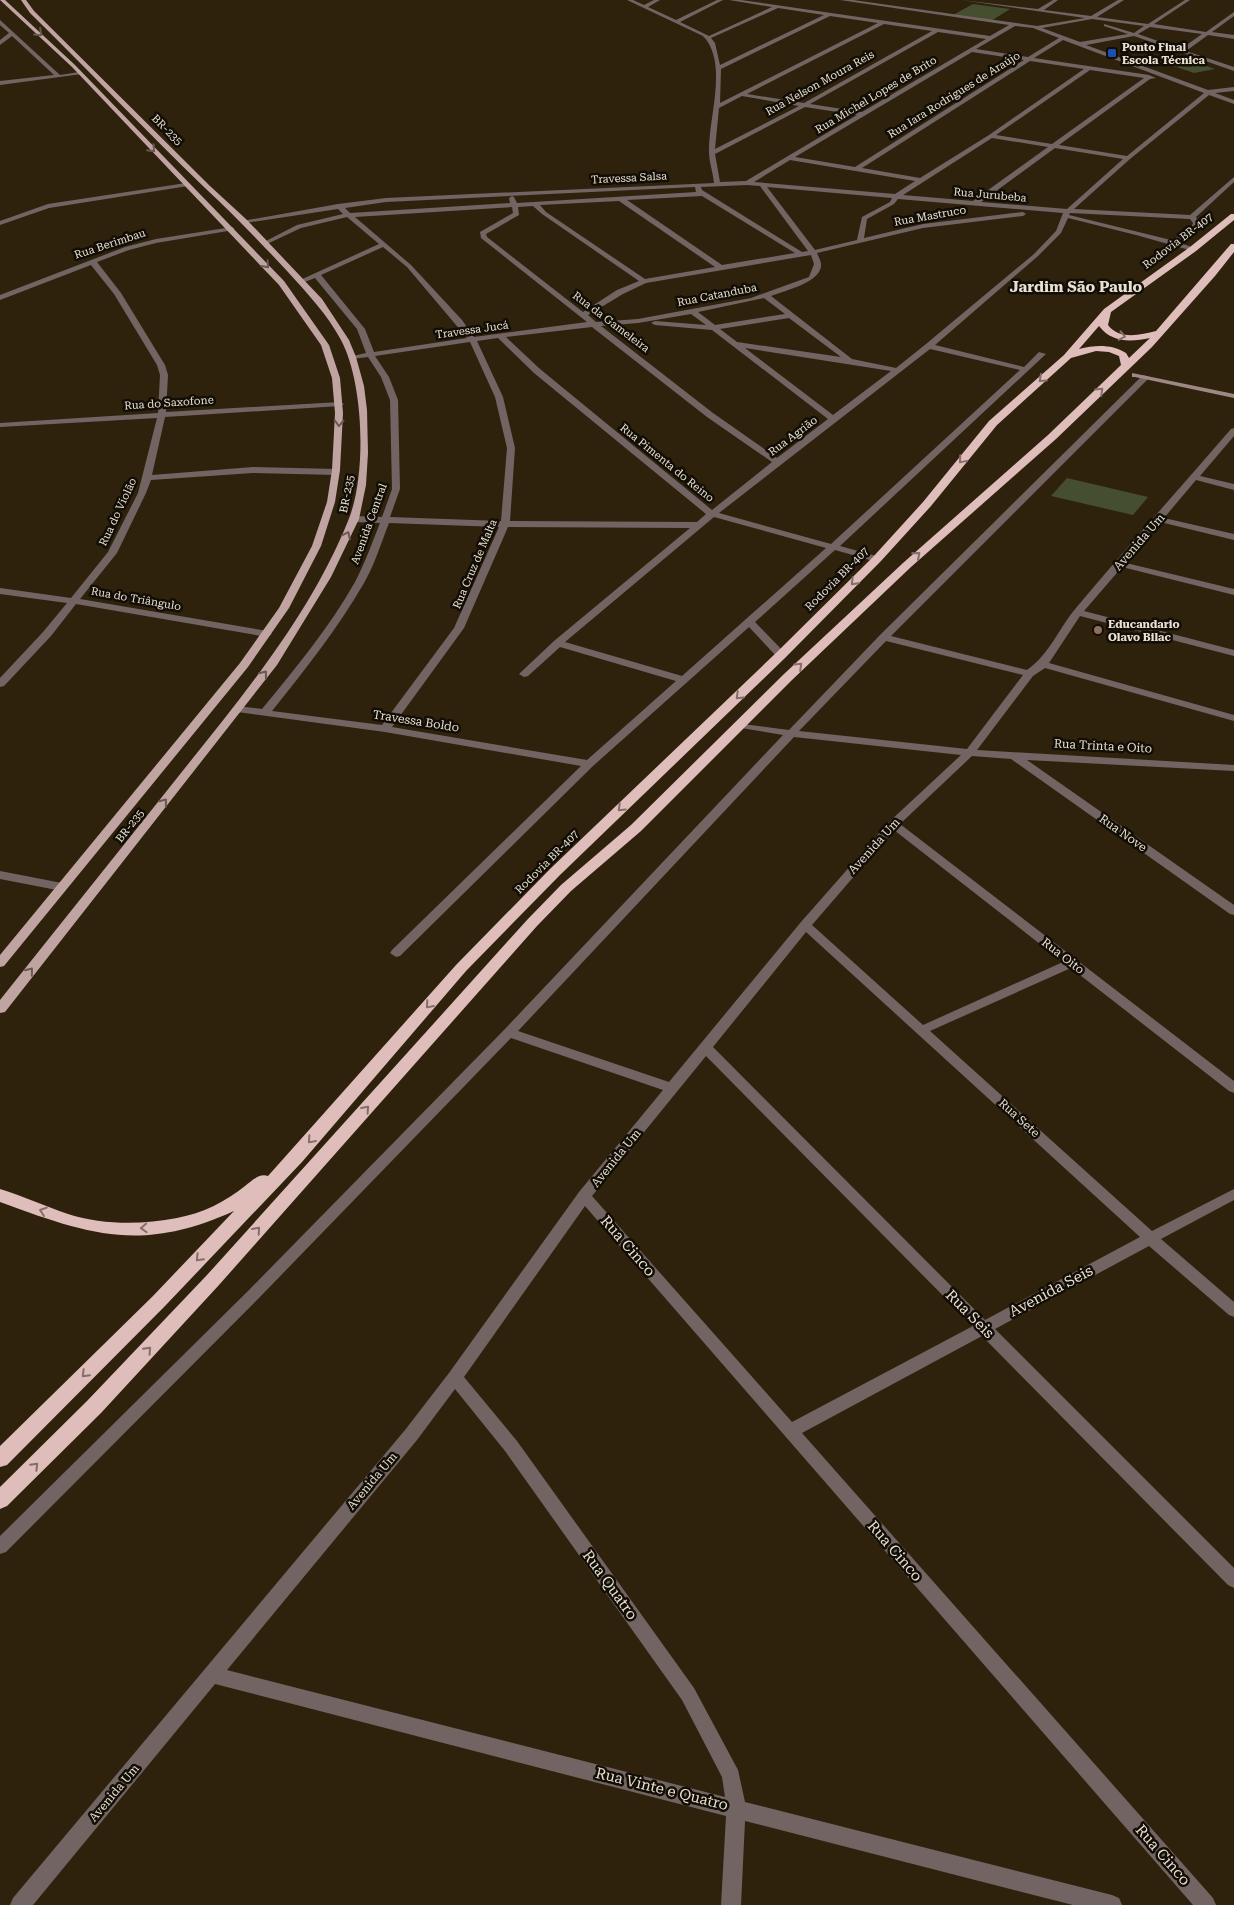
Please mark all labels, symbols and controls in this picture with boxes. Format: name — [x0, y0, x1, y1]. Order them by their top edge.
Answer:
one-way arrow — [33, 27, 42, 36]
place label: Ponto Final Escola Técnica — [1122, 41, 1206, 67]
marker: Ponto Final Escola Técnica — [1106, 47, 1118, 59]
street label: Rua Nelson Moura Reis — [763, 48, 877, 118]
street label: Rua Iara Rodrigues de Araújo — [886, 49, 1023, 141]
street label: Rua Michel Lopes de Brito — [813, 53, 939, 136]
street label: BR-235 — [149, 112, 185, 148]
one-way arrow — [146, 143, 155, 152]
street label: Travessa Salsa — [591, 170, 667, 186]
street label: Rua Jurubeba — [953, 185, 1027, 205]
street label: Rua Mastruco — [893, 203, 967, 229]
street label: Rodovia BR-407 — [1140, 210, 1216, 272]
street label: Rua Berimbau — [73, 226, 147, 262]
one-way arrow — [260, 260, 269, 269]
district label: Jardim São Paulo — [1010, 278, 1143, 296]
street label: Rua Catanduba — [676, 281, 758, 309]
street label: Rua da Gameleira — [570, 289, 652, 355]
street label: Travessa Jucá — [435, 318, 509, 342]
one-way arrow — [1118, 330, 1127, 341]
one-way arrow — [1039, 373, 1048, 382]
one-way arrow — [1095, 388, 1104, 397]
street label: Rua do Saxofone — [124, 393, 214, 413]
street label: Rua Agrião — [766, 413, 820, 459]
one-way arrow — [334, 419, 345, 427]
street label: Rua Pimenta do Reino — [617, 421, 717, 505]
one-way arrow — [959, 455, 968, 464]
street label: BR-235 — [337, 474, 357, 514]
street label: Rua do Violão — [97, 476, 140, 548]
street label: Avenida Central — [348, 481, 390, 566]
street label: Avenida Um — [1111, 511, 1167, 573]
street label: Rua Cruz de Malta — [450, 517, 500, 611]
one-way arrow — [340, 531, 350, 540]
street label: Rodovia BR-407 — [803, 545, 871, 613]
one-way arrow — [912, 552, 921, 561]
one-way arrow — [851, 576, 860, 585]
street label: Rua do Triângulo — [90, 585, 182, 613]
place label: Educandario Olavo Bilac — [1108, 618, 1180, 644]
marker: Educandario Olavo Bilac — [1092, 624, 1104, 636]
one-way arrow — [793, 663, 802, 672]
one-way arrow — [259, 671, 267, 680]
one-way arrow — [735, 690, 744, 699]
street label: Travessa Boldo — [372, 707, 460, 735]
street label: Rua Trinta e Oito — [1054, 736, 1152, 756]
one-way arrow — [158, 799, 166, 808]
one-way arrow — [618, 802, 627, 811]
street label: BR-235 — [113, 807, 147, 845]
street label: Rua Nove — [1096, 811, 1150, 855]
street label: Avenida Um — [845, 815, 903, 877]
street label: Rodovia BR-407 — [513, 828, 581, 896]
street label: Rua Oito — [1039, 935, 1087, 977]
one-way arrow — [25, 968, 33, 977]
one-way arrow — [426, 999, 435, 1008]
street label: Rua Sete — [996, 1096, 1043, 1140]
one-way arrow — [360, 1106, 369, 1115]
street label: Avenida Um — [588, 1126, 644, 1190]
one-way arrow — [308, 1135, 317, 1144]
one-way arrow — [39, 1206, 48, 1216]
street label: Rua Cinco — [597, 1212, 659, 1280]
one-way arrow — [140, 1223, 148, 1234]
one-way arrow — [252, 1226, 261, 1235]
one-way arrow — [196, 1253, 205, 1262]
street label: Avenida Seis — [1006, 1261, 1096, 1321]
street label: Rua Seis — [942, 1286, 998, 1342]
one-way arrow — [142, 1347, 151, 1356]
one-way arrow — [82, 1368, 91, 1377]
street label: Avenida Um — [344, 1449, 400, 1512]
one-way arrow — [29, 1463, 38, 1472]
street label: Rua Cinco — [864, 1517, 926, 1585]
street label: Rua Quatro — [579, 1547, 641, 1623]
street label: Avenida Um — [86, 1761, 142, 1824]
street label: Rua Vinte e Quatro — [594, 1764, 730, 1814]
street label: Rua Cinco — [1132, 1821, 1194, 1889]

